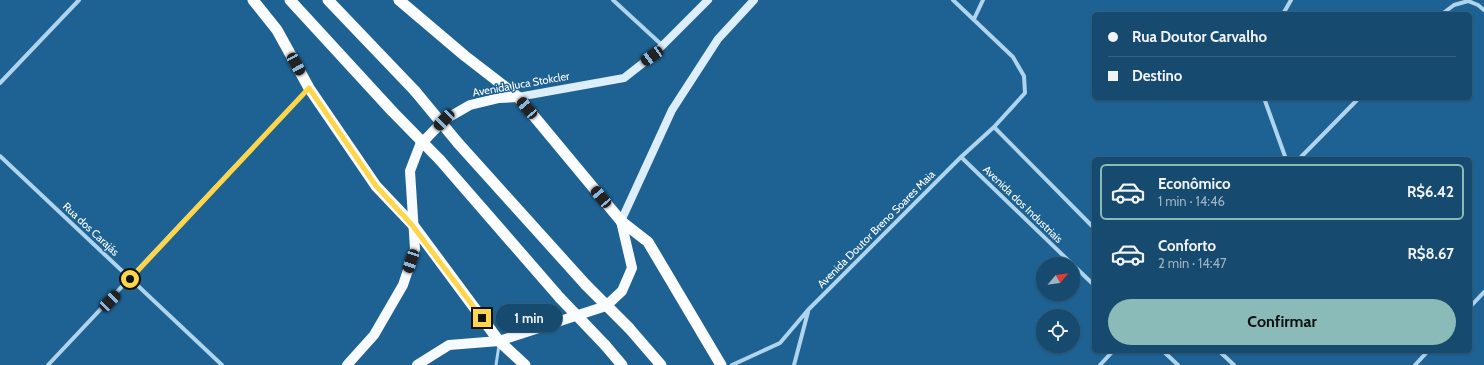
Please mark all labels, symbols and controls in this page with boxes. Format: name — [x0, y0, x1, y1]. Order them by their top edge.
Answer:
text: Rua Doutor Carvalho — [1132, 28, 1267, 46]
car — [639, 44, 665, 68]
car — [285, 51, 307, 77]
text: Destino — [1132, 67, 1182, 85]
street label: Avenida Juca Stokcler — [471, 68, 571, 99]
car — [515, 95, 539, 121]
car — [431, 107, 457, 133]
street label: Avenida dos Industriais — [980, 162, 1066, 246]
street label: Avenida Doutor Breno Soares Maia — [814, 167, 938, 291]
icon: car — [1110, 174, 1146, 210]
text: Econômico — [1158, 175, 1230, 193]
text: R$6.42 — [1407, 183, 1454, 201]
car — [589, 184, 613, 210]
text: 1 min · 14:46 — [1158, 193, 1225, 209]
street label: Rua dos Carajás — [60, 199, 122, 259]
icon: car — [1110, 236, 1146, 272]
text: Conforto — [1158, 237, 1216, 255]
text: R$8.67 — [1407, 245, 1454, 263]
car — [402, 248, 420, 274]
text: 2 min · 14:47 — [1158, 255, 1227, 271]
north arrow — [1036, 257, 1080, 301]
map controls — [1036, 257, 1080, 353]
route start — [121, 270, 139, 288]
car — [97, 288, 123, 314]
button: Confirmar — [1108, 299, 1456, 345]
callout: 1 min — [496, 304, 562, 332]
route end — [473, 309, 491, 327]
button: locate — [1036, 309, 1080, 353]
text: 1 min — [514, 310, 544, 326]

